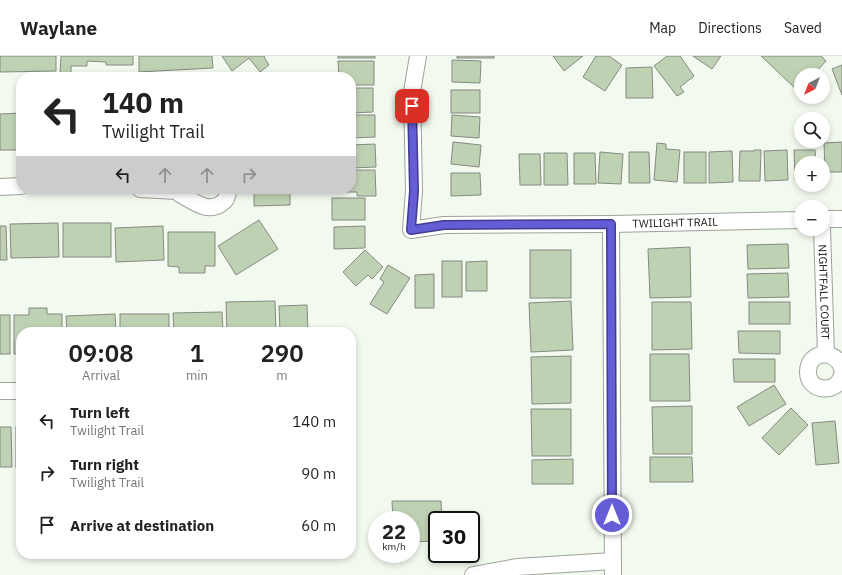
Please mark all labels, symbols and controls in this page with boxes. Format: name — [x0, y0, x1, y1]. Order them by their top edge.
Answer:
text: Waylane — [20, 16, 97, 40]
text: Map — [649, 19, 676, 37]
text: Directions — [698, 19, 762, 37]
text: Saved — [784, 19, 822, 37]
north arrow — [794, 68, 830, 104]
map controls — [794, 68, 830, 236]
text: 140 m — [102, 84, 184, 121]
icon: left — [36, 88, 88, 140]
pin — [395, 89, 429, 123]
icon: arrive — [401, 95, 423, 117]
button: search — [794, 112, 830, 148]
text: Twilight Trail — [102, 120, 205, 143]
button: + — [794, 156, 830, 192]
icon: left — [112, 164, 134, 186]
icon: ahead — [154, 164, 176, 186]
icon: ahead — [196, 164, 218, 186]
icon: right — [238, 164, 260, 186]
button: − — [794, 200, 830, 236]
street label: TWILIGHT TRAIL — [632, 215, 718, 231]
street label: NIGHTFALL COURT — [815, 244, 833, 341]
text: 09:08 — [68, 337, 134, 369]
text: 1 — [190, 337, 204, 369]
text: 290 — [260, 337, 304, 369]
text: Arrival — [82, 367, 120, 384]
text: min — [186, 367, 208, 384]
text: m — [276, 367, 288, 384]
text: Turn left — [70, 403, 130, 422]
icon: left — [36, 410, 58, 432]
text: 140 m — [292, 412, 336, 431]
text: Twilight Trail — [70, 422, 144, 439]
text: Turn right — [70, 455, 139, 474]
icon: right — [36, 462, 58, 484]
text: 90 m — [301, 464, 336, 483]
text: Twilight Trail — [70, 474, 144, 491]
position arrow — [591, 494, 633, 536]
speed limit sign: 30 — [428, 511, 480, 563]
icon: arrive — [36, 514, 58, 536]
text: Arrive at destination — [70, 516, 214, 535]
text: 60 m — [301, 516, 336, 535]
text: 22 — [382, 518, 406, 545]
text: km/h — [382, 540, 406, 553]

